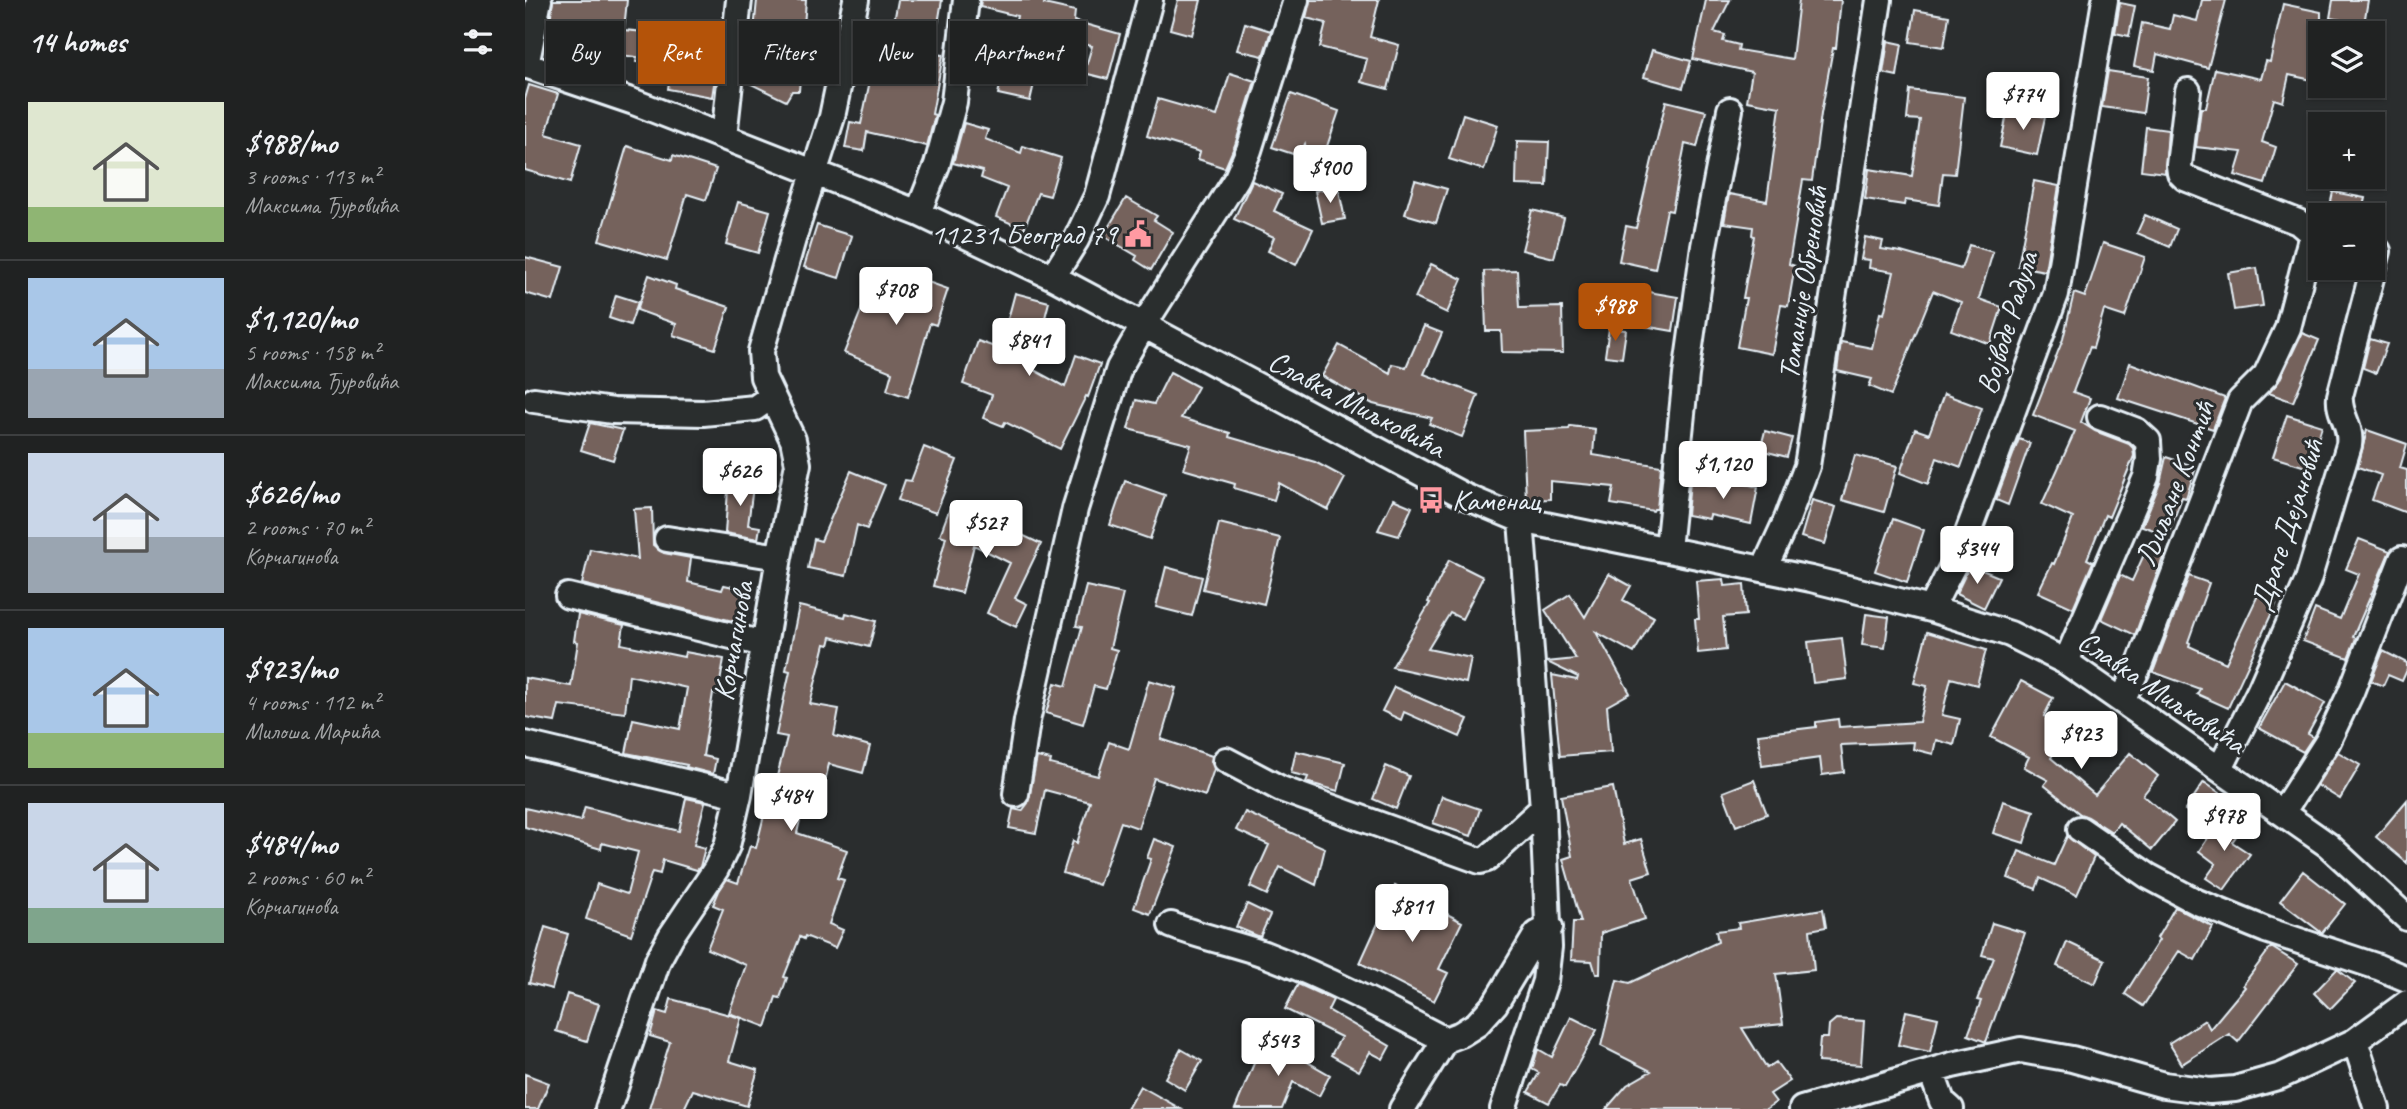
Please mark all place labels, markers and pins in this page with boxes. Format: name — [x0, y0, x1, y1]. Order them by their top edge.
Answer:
pin: $774 — [1982, 72, 2064, 132]
pin: $900 — [1289, 146, 1371, 205]
place label: 11231 Београд 79 — [931, 215, 1119, 253]
public building icon: 11231 Београд 79 — [1123, 219, 1153, 249]
pin: $708 — [855, 268, 937, 327]
pin: $988 — [1574, 284, 1656, 343]
pin: $841 — [988, 318, 1070, 378]
pin: $1,120 — [1666, 442, 1780, 501]
pin: $626 — [699, 448, 781, 508]
place label: Каменац — [1452, 481, 1543, 519]
bus stop icon: Каменац — [1416, 485, 1446, 515]
pin: $527 — [945, 500, 1027, 560]
pin: $344 — [1936, 526, 2018, 586]
pin: $923 — [2040, 712, 2122, 771]
pin: $484 — [750, 774, 832, 833]
pin: $978 — [2183, 794, 2265, 853]
pin: $811 — [1371, 884, 1453, 944]
pin: $543 — [1237, 1018, 1319, 1078]

